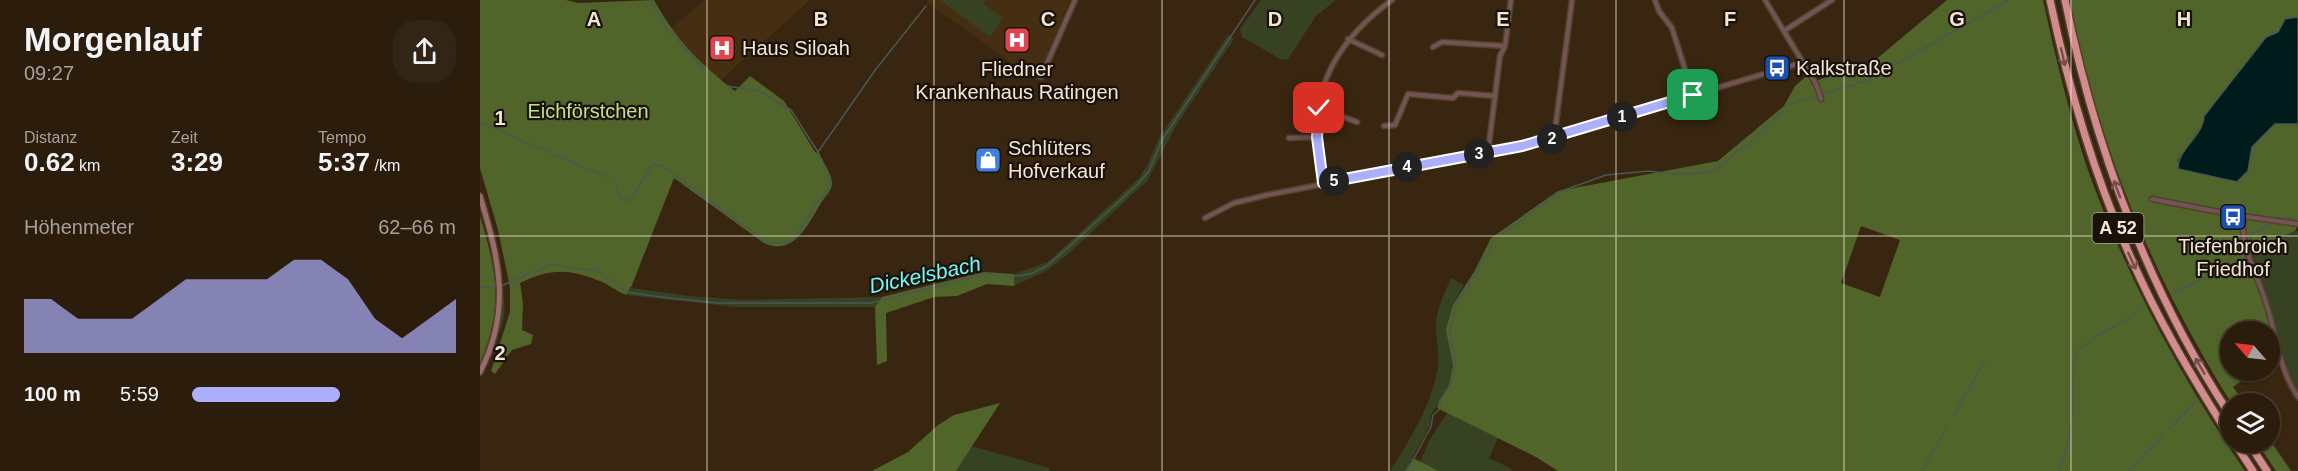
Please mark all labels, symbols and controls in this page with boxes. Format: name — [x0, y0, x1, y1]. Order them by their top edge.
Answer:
text: A — [587, 8, 601, 30]
text: B — [814, 8, 828, 30]
text: C — [1041, 8, 1055, 30]
text: D — [1268, 8, 1282, 30]
text: E — [1496, 8, 1510, 30]
text: F — [1724, 8, 1736, 30]
text: G — [1949, 8, 1965, 30]
text: H — [2177, 8, 2191, 30]
button: share — [393, 20, 456, 83]
text: Morgenlauf — [24, 21, 202, 58]
hospital icon: Fliedner Krankenhaus Ratingen — [1002, 25, 1032, 55]
hospital icon: Haus Siloah — [707, 33, 737, 63]
place label: Haus Siloah — [742, 37, 850, 59]
one-way arrow — [2058, 47, 2069, 66]
bus stop icon: Kalkstraße — [1762, 53, 1792, 83]
place label: Kalkstraße — [1796, 57, 1892, 79]
place label: Fliedner Krankenhaus Ratingen — [915, 58, 1119, 103]
text: 09:27 — [24, 62, 74, 84]
pin — [1667, 69, 1718, 120]
icon: arrive — [1676, 78, 1709, 111]
pin — [1293, 82, 1344, 133]
icon: check — [1302, 91, 1335, 124]
park label: Eichförstchen — [527, 100, 649, 122]
pin: 1 — [1607, 102, 1637, 132]
text: 1 — [494, 107, 506, 129]
text: 1 — [1618, 108, 1626, 125]
pin: 2 — [1537, 124, 1567, 154]
text: Distanz — [24, 129, 77, 146]
text: Zeit — [171, 129, 198, 146]
text: Tempo — [318, 129, 366, 146]
text: 2 — [1548, 130, 1556, 147]
place label: Schlüters Hofverkauf — [1008, 137, 1105, 182]
pin: 3 — [1464, 139, 1494, 169]
shop icon: Schlüters Hofverkauf — [973, 145, 1003, 175]
text: 3 — [1475, 145, 1483, 162]
text: 0.62 — [24, 147, 75, 177]
text: 3:29 — [171, 147, 223, 177]
text: 5:37 — [318, 147, 370, 177]
pin: 4 — [1392, 152, 1422, 182]
text: km — [75, 157, 100, 174]
text: /km — [370, 157, 400, 174]
text: 4 — [1403, 158, 1411, 175]
pin: 5 — [1319, 166, 1349, 196]
text: 5 — [1330, 172, 1338, 189]
one-way arrow — [2111, 181, 2122, 199]
bus stop icon: Tiefenbroich Friedhof — [2218, 202, 2248, 232]
road number: A 52 — [2092, 213, 2144, 243]
text: Höhenmeter — [24, 216, 134, 238]
text: 62–66 m — [378, 216, 456, 238]
place label: Tiefenbroich Friedhof — [2178, 235, 2288, 280]
water label: Dickelsbach — [867, 251, 983, 298]
one-way arrow — [2127, 252, 2139, 270]
north arrow — [2220, 321, 2280, 381]
map controls — [2220, 321, 2280, 453]
text: 2 — [494, 342, 506, 364]
one-way arrow — [2194, 357, 2205, 375]
text: 100 m — [24, 383, 81, 405]
text: 5:59 — [120, 383, 159, 405]
button: layers — [2220, 393, 2280, 453]

